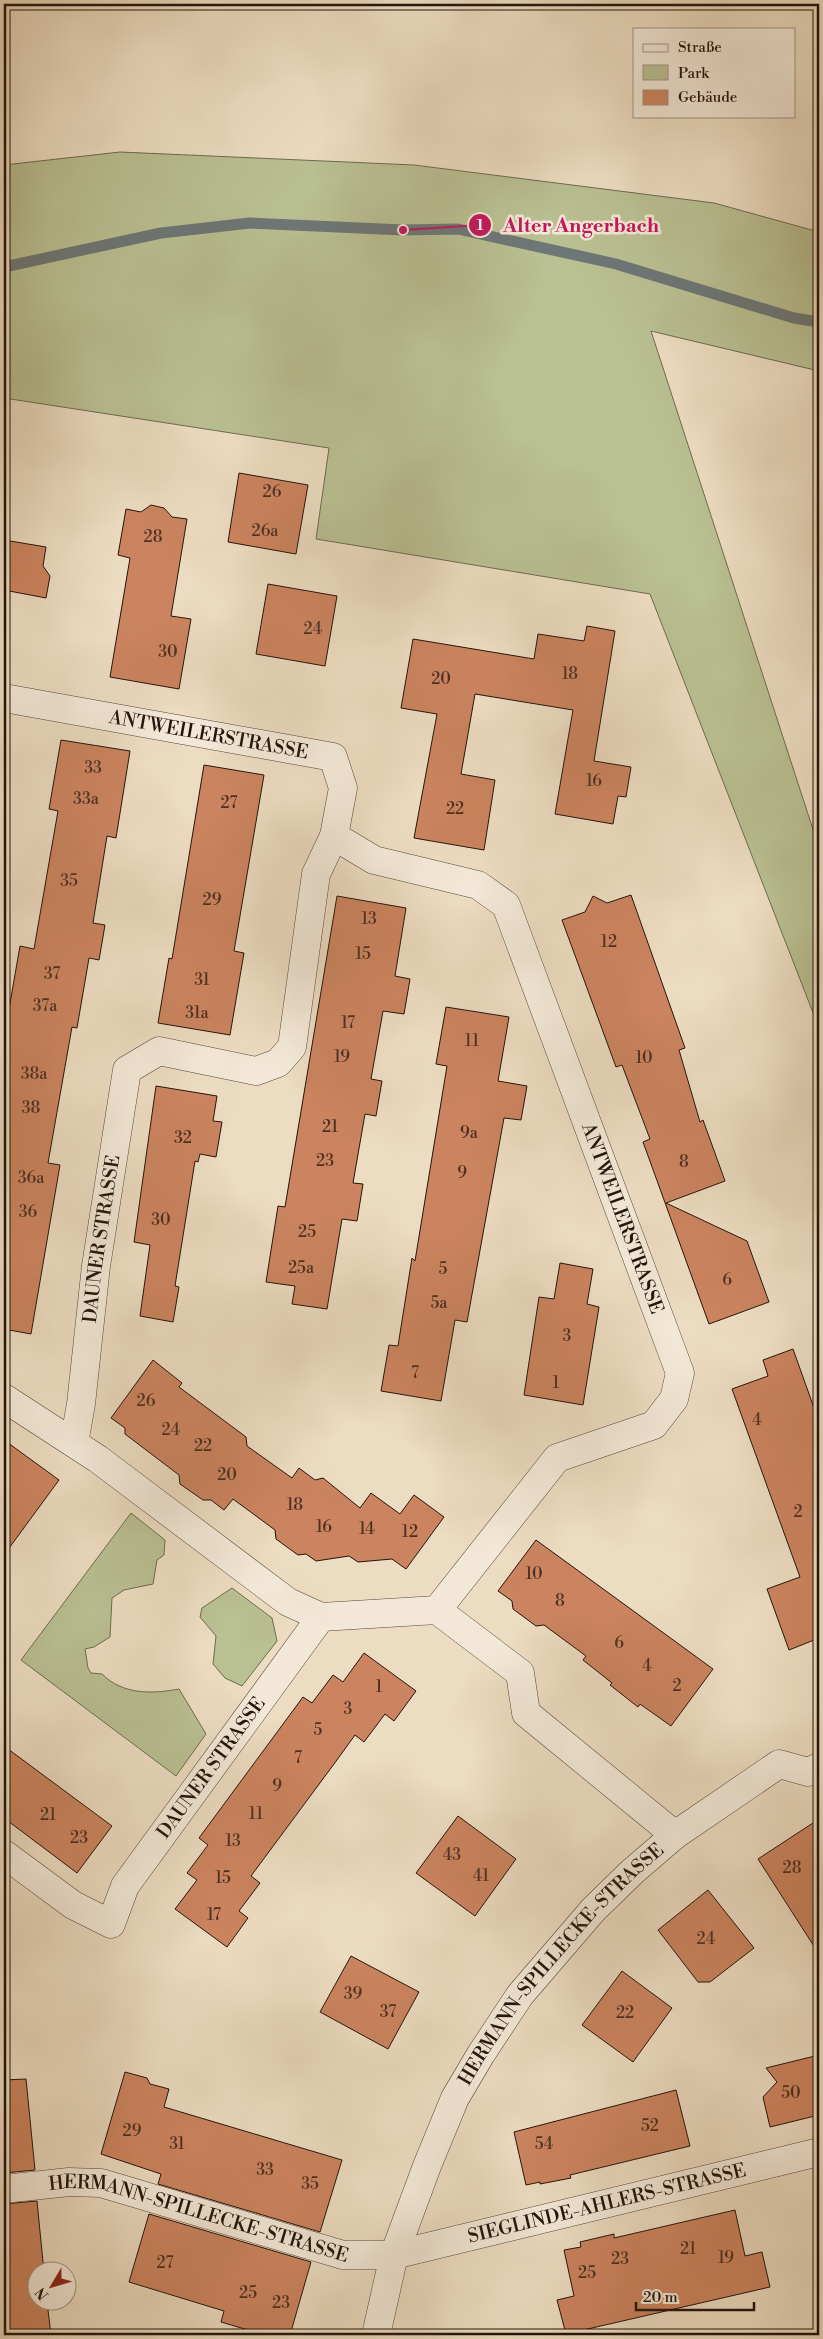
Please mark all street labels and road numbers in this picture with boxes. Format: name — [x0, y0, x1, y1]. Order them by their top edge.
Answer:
street label: ANTWEILERSTRASSE — [106, 705, 310, 764]
street label: ANTWEILERSTRASSE — [576, 1119, 669, 1317]
street label: DAUNER STRASSE — [78, 1153, 125, 1324]
street label: DAUNER STRASSE — [152, 1692, 271, 1843]
street label: HERMANN-SPILLECKE-STRASSE — [453, 1838, 669, 2090]
street label: SIEGLINDE-AHLERS-STRASSE — [465, 2158, 749, 2249]
street label: HERMANN-SPILLECKE-STRASSE — [47, 2170, 351, 2268]

